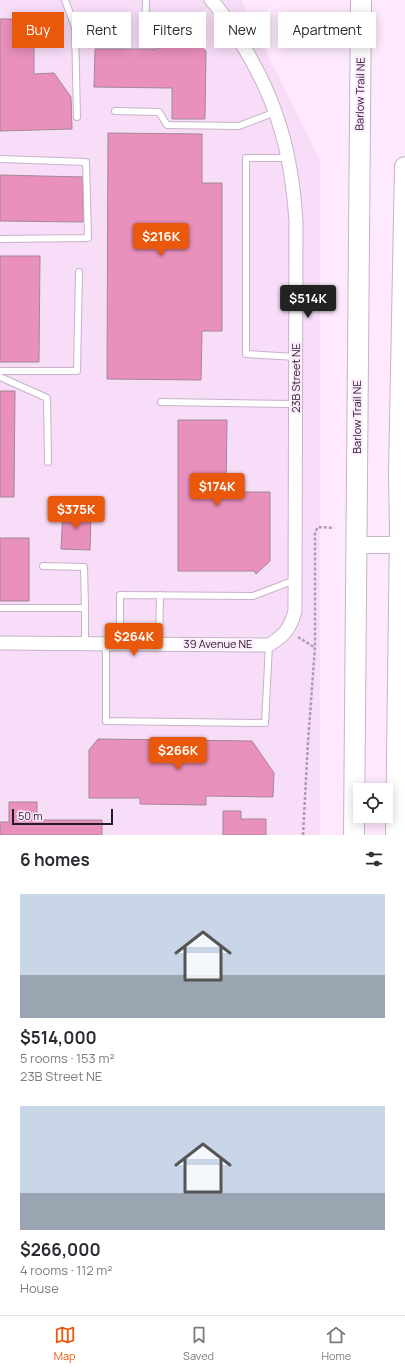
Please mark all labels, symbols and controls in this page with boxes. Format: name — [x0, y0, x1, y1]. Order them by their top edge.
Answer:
chip: Buy — [12, 12, 64, 48]
chip: Rent — [72, 12, 131, 48]
chip: Filters — [139, 12, 206, 48]
chip: New — [214, 12, 270, 48]
chip: Apartment — [278, 12, 376, 48]
street label: Barlow Trail NE — [351, 57, 368, 131]
pin: $216K — [133, 223, 189, 257]
text: $216K — [142, 227, 180, 245]
pin: $514K — [280, 285, 336, 319]
text: $514K — [289, 289, 327, 307]
street label: 23B Street NE — [288, 343, 303, 413]
street label: Barlow Trail NE — [349, 380, 364, 454]
pin: $174K — [189, 473, 245, 507]
text: $174K — [199, 477, 235, 495]
pin: $375K — [48, 496, 104, 530]
text: $375K — [57, 500, 95, 518]
pin: $264K — [106, 623, 162, 657]
text: $264K — [114, 627, 154, 645]
street label: 39 Avenue NE — [184, 636, 252, 651]
pin: $266K — [150, 737, 206, 771]
text: $266K — [158, 741, 198, 759]
map controls — [353, 783, 393, 823]
button: locate — [353, 783, 393, 823]
scale bar — [12, 807, 113, 826]
text: 50 m — [18, 808, 43, 823]
text: 6 homes — [20, 848, 90, 871]
icon: filters — [363, 848, 385, 870]
icon: home — [167, 920, 239, 992]
text: $514,000 — [20, 1026, 97, 1049]
text: 5 rooms · 153 m² — [20, 1049, 115, 1067]
text: 23B Street NE — [20, 1067, 102, 1085]
icon: home — [167, 1132, 239, 1204]
text: $266,000 — [20, 1238, 101, 1261]
text: 4 rooms · 112 m² — [20, 1261, 113, 1279]
text: House — [20, 1279, 59, 1297]
tab: Map — [54, 1324, 76, 1363]
tab: Saved — [183, 1324, 214, 1363]
tab: Home — [322, 1324, 351, 1363]

